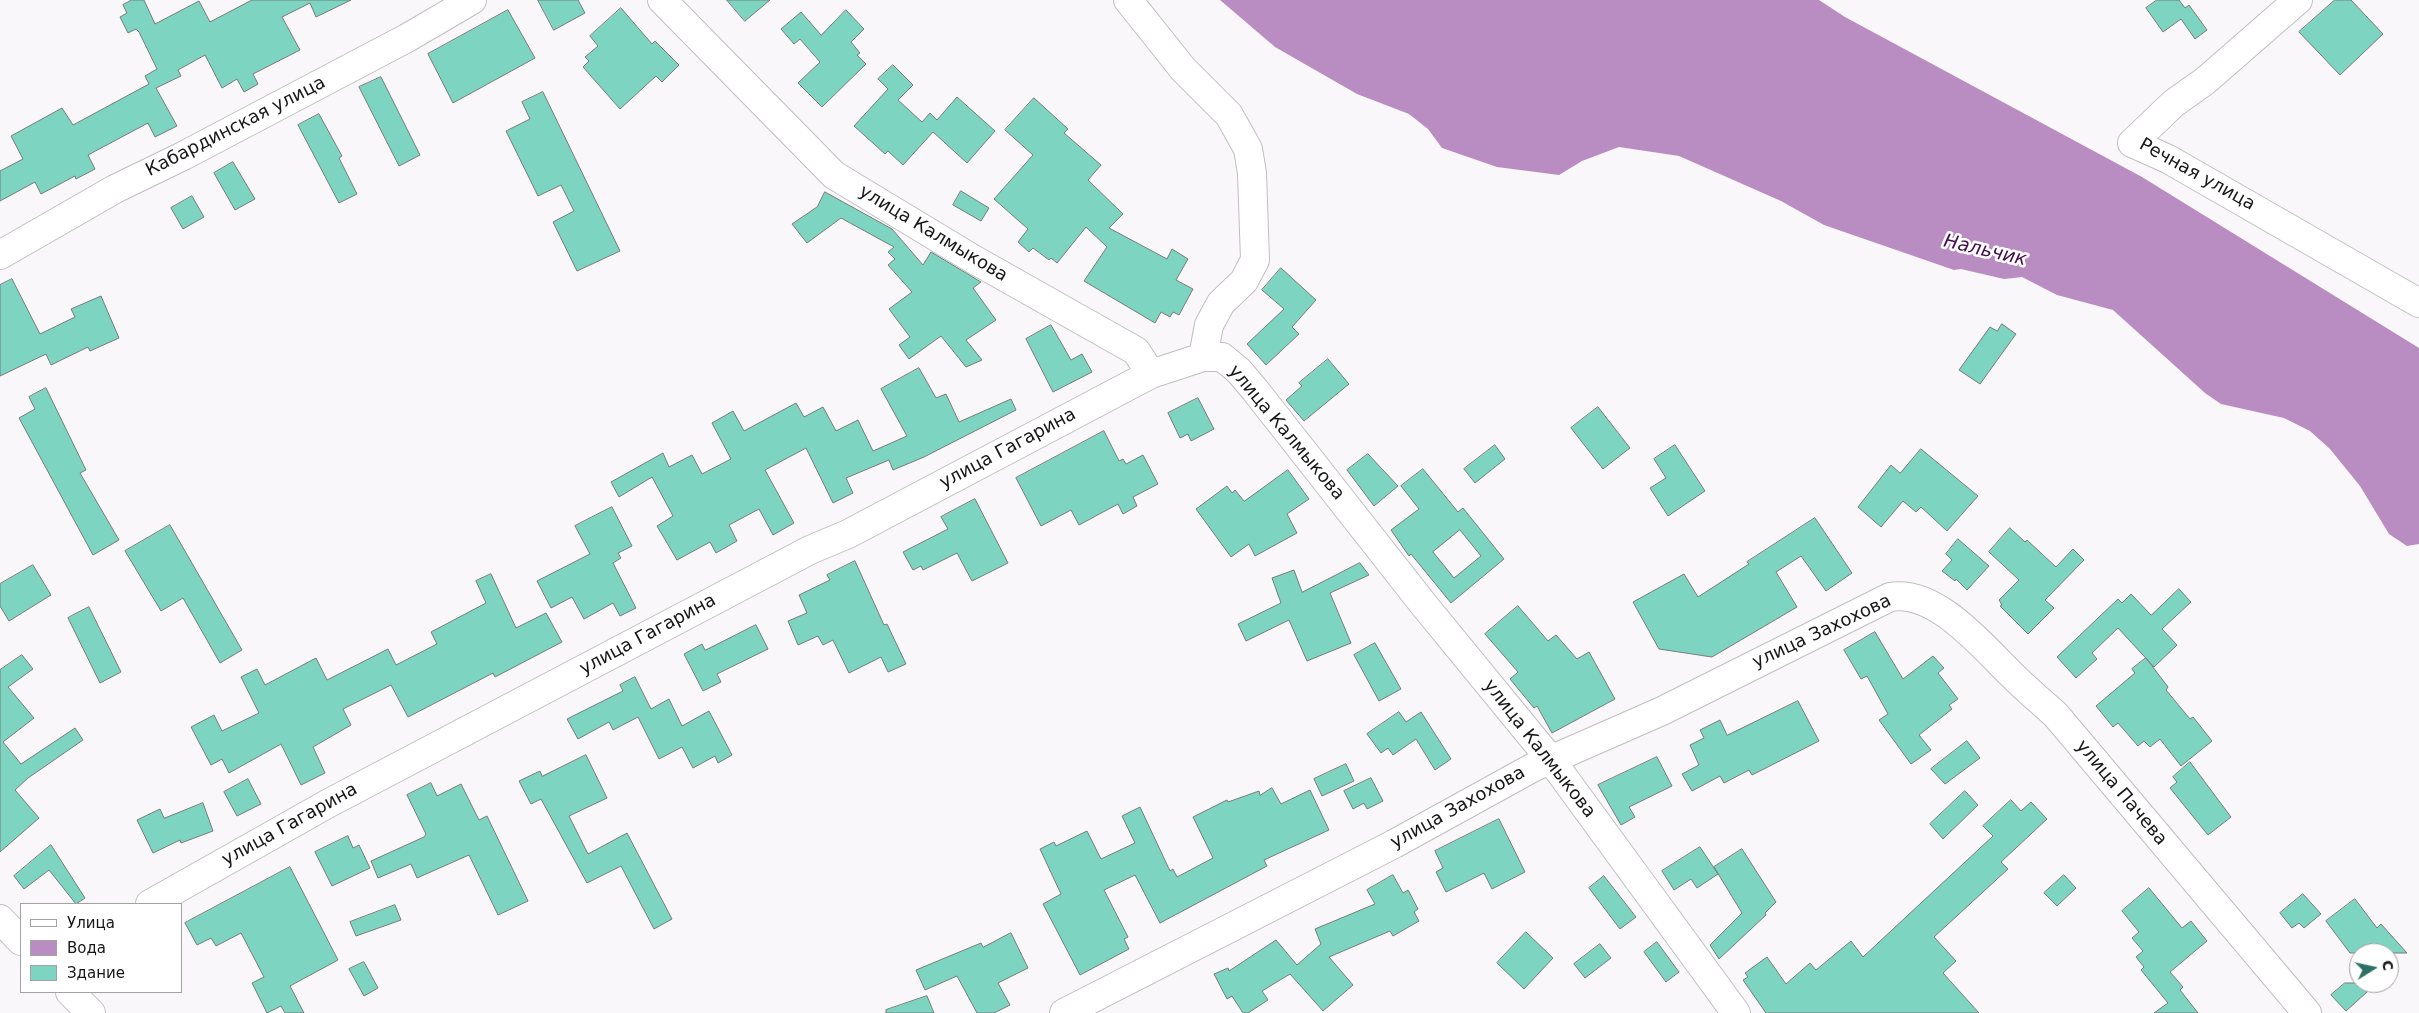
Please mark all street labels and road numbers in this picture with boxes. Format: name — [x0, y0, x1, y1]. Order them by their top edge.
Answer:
street label: Кабардинская улица — [143, 72, 329, 182]
street label: Речная улица — [2135, 134, 2259, 216]
street label: улица Калмыкова — [855, 181, 1011, 287]
street label: улица Калмыкова — [1223, 361, 1349, 505]
street label: улица Гагарина — [936, 404, 1080, 494]
street label: улица Гагарина — [576, 590, 720, 680]
street label: улица Захохова — [1749, 590, 1895, 674]
street label: улица Калмыкова — [1478, 676, 1600, 822]
street label: улица Пачева — [2071, 736, 2171, 850]
street label: улица Захохова — [1387, 762, 1529, 854]
street label: улица Гагарина — [219, 779, 361, 871]

